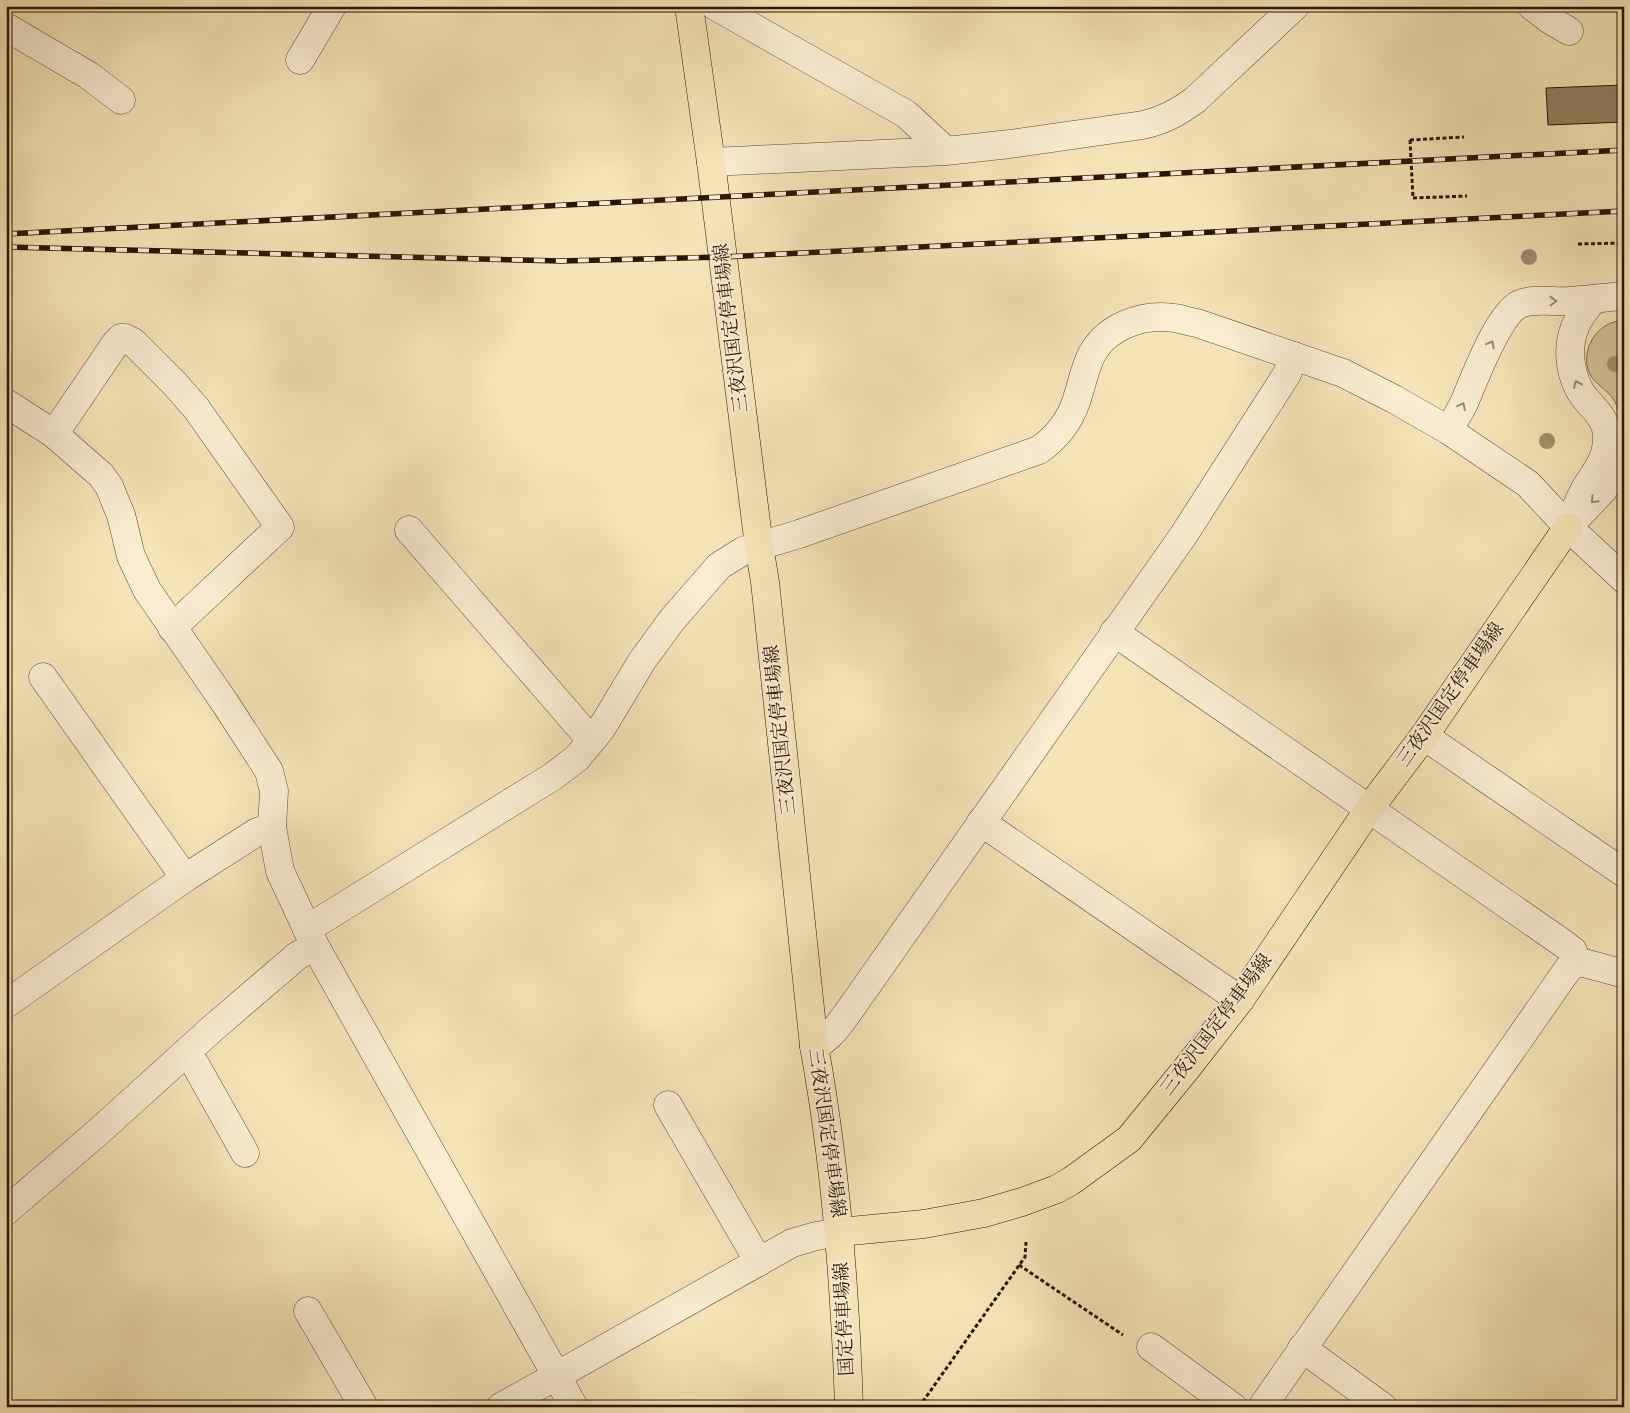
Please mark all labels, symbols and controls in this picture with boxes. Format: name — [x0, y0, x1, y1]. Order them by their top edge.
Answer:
street label: 三夜沢国定停車場線 — [710, 242, 754, 414]
one-way arrow — [1550, 296, 1558, 306]
one-way arrow — [1485, 340, 1495, 349]
one-way arrow — [1573, 380, 1584, 389]
one-way arrow — [1456, 402, 1466, 411]
one-way arrow — [1591, 494, 1600, 503]
street label: 三夜沢国定停車場線 — [1392, 618, 1510, 772]
street label: 三夜沢国定停車場線 — [760, 644, 802, 816]
street label: 三夜沢国定停車場線 — [1156, 949, 1278, 1101]
street label: 三夜沢国定停車場線 — [802, 1047, 850, 1219]
street label: 国定停車場線 — [830, 1261, 860, 1377]

